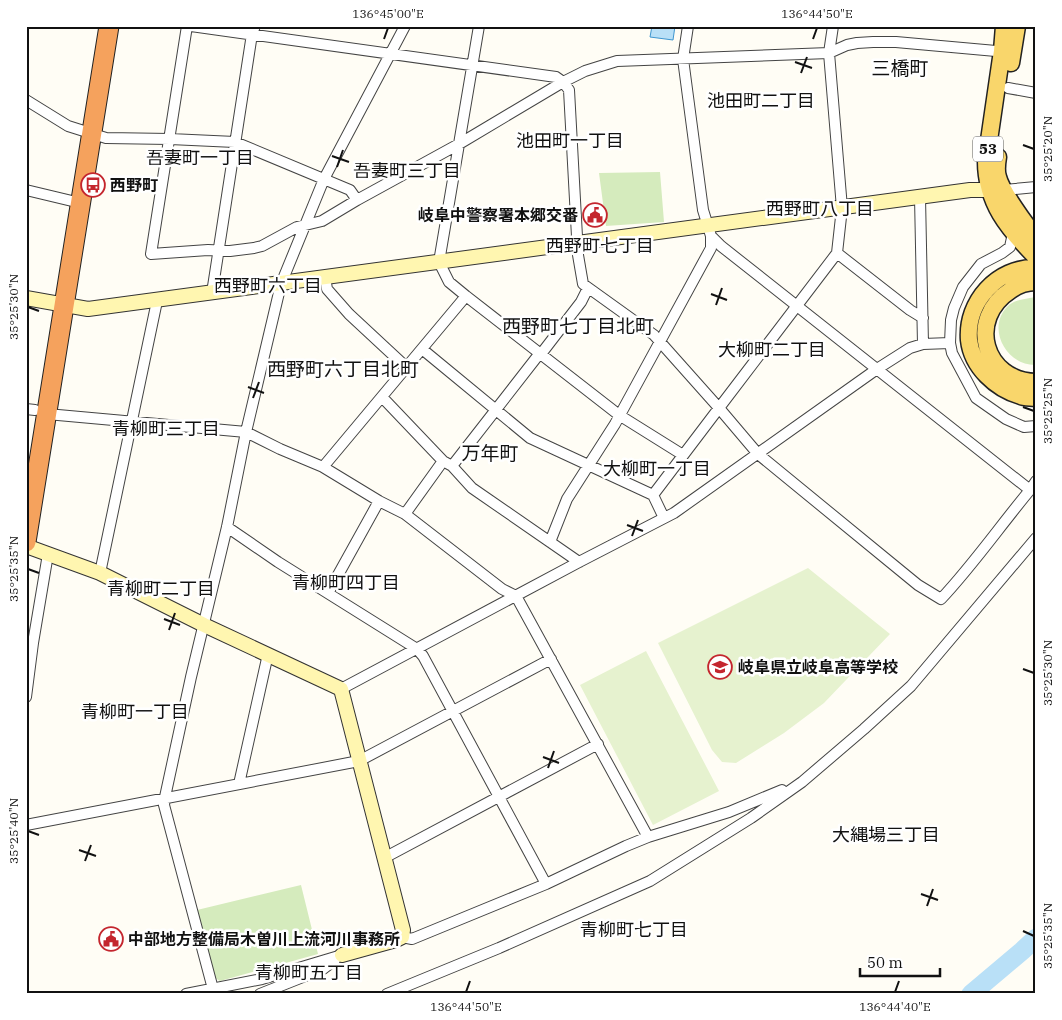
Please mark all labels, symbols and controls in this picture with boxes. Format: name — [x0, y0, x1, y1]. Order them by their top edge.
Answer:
text: 136°45'00"E — [352, 6, 424, 21]
text: 136°44'50"E — [781, 6, 853, 21]
district label: 三橋町 — [871, 56, 929, 80]
district label: 池田町二丁目 — [707, 89, 815, 112]
text: 35°25'20"N — [1040, 116, 1055, 182]
district label: 池田町一丁目 — [516, 129, 624, 152]
road number: 53 — [973, 136, 1003, 162]
district label: 吾妻町一丁目 — [146, 146, 254, 169]
district label: 吾妻町三丁目 — [353, 159, 461, 182]
bus stop icon: 西野町 — [80, 172, 106, 198]
place label: 西野町 — [110, 175, 158, 195]
district label: 西野町八丁目 — [766, 197, 874, 220]
public building icon: 岐阜中警察署本郷交番 — [582, 202, 608, 228]
place label: 岐阜中警察署本郷交番 — [418, 205, 578, 225]
district label: 西野町七丁目 — [546, 234, 654, 257]
text: 35°25'30"N — [6, 274, 21, 340]
district label: 西野町六丁目 — [214, 274, 322, 297]
district label: 西野町七丁目北町 — [502, 314, 654, 338]
district label: 大柳町二丁目 — [718, 338, 826, 361]
district label: 西野町六丁目北町 — [267, 357, 419, 381]
text: 35°25'25"N — [1040, 378, 1055, 444]
district label: 青柳町三丁目 — [112, 417, 220, 440]
district label: 万年町 — [461, 441, 519, 465]
district label: 大柳町一丁目 — [603, 457, 711, 480]
text: 35°25'35"N — [6, 536, 21, 602]
district label: 青柳町四丁目 — [292, 571, 400, 594]
district label: 青柳町二丁目 — [107, 577, 215, 600]
text: 35°25'30"N — [1040, 640, 1055, 706]
school or university icon: 岐阜県立岐阜高等学校 — [707, 654, 733, 680]
place label: 岐阜県立岐阜高等学校 — [738, 657, 898, 677]
district label: 青柳町一丁目 — [81, 700, 189, 723]
text: 35°25'40"N — [6, 798, 21, 864]
district label: 大縄場三丁目 — [832, 823, 940, 846]
text: 35°25'35"N — [1040, 903, 1055, 969]
district label: 青柳町七丁目 — [580, 918, 688, 941]
public building icon: 中部地方整備局木曽川上流河川事務所 — [98, 926, 124, 952]
place label: 中部地方整備局木曽川上流河川事務所 — [128, 929, 400, 949]
scale bar — [860, 945, 940, 977]
text: 50 m — [867, 953, 903, 972]
district label: 青柳町五丁目 — [255, 961, 363, 984]
text: 136°44'50"E — [430, 999, 502, 1014]
text: 136°44'40"E — [859, 999, 931, 1014]

